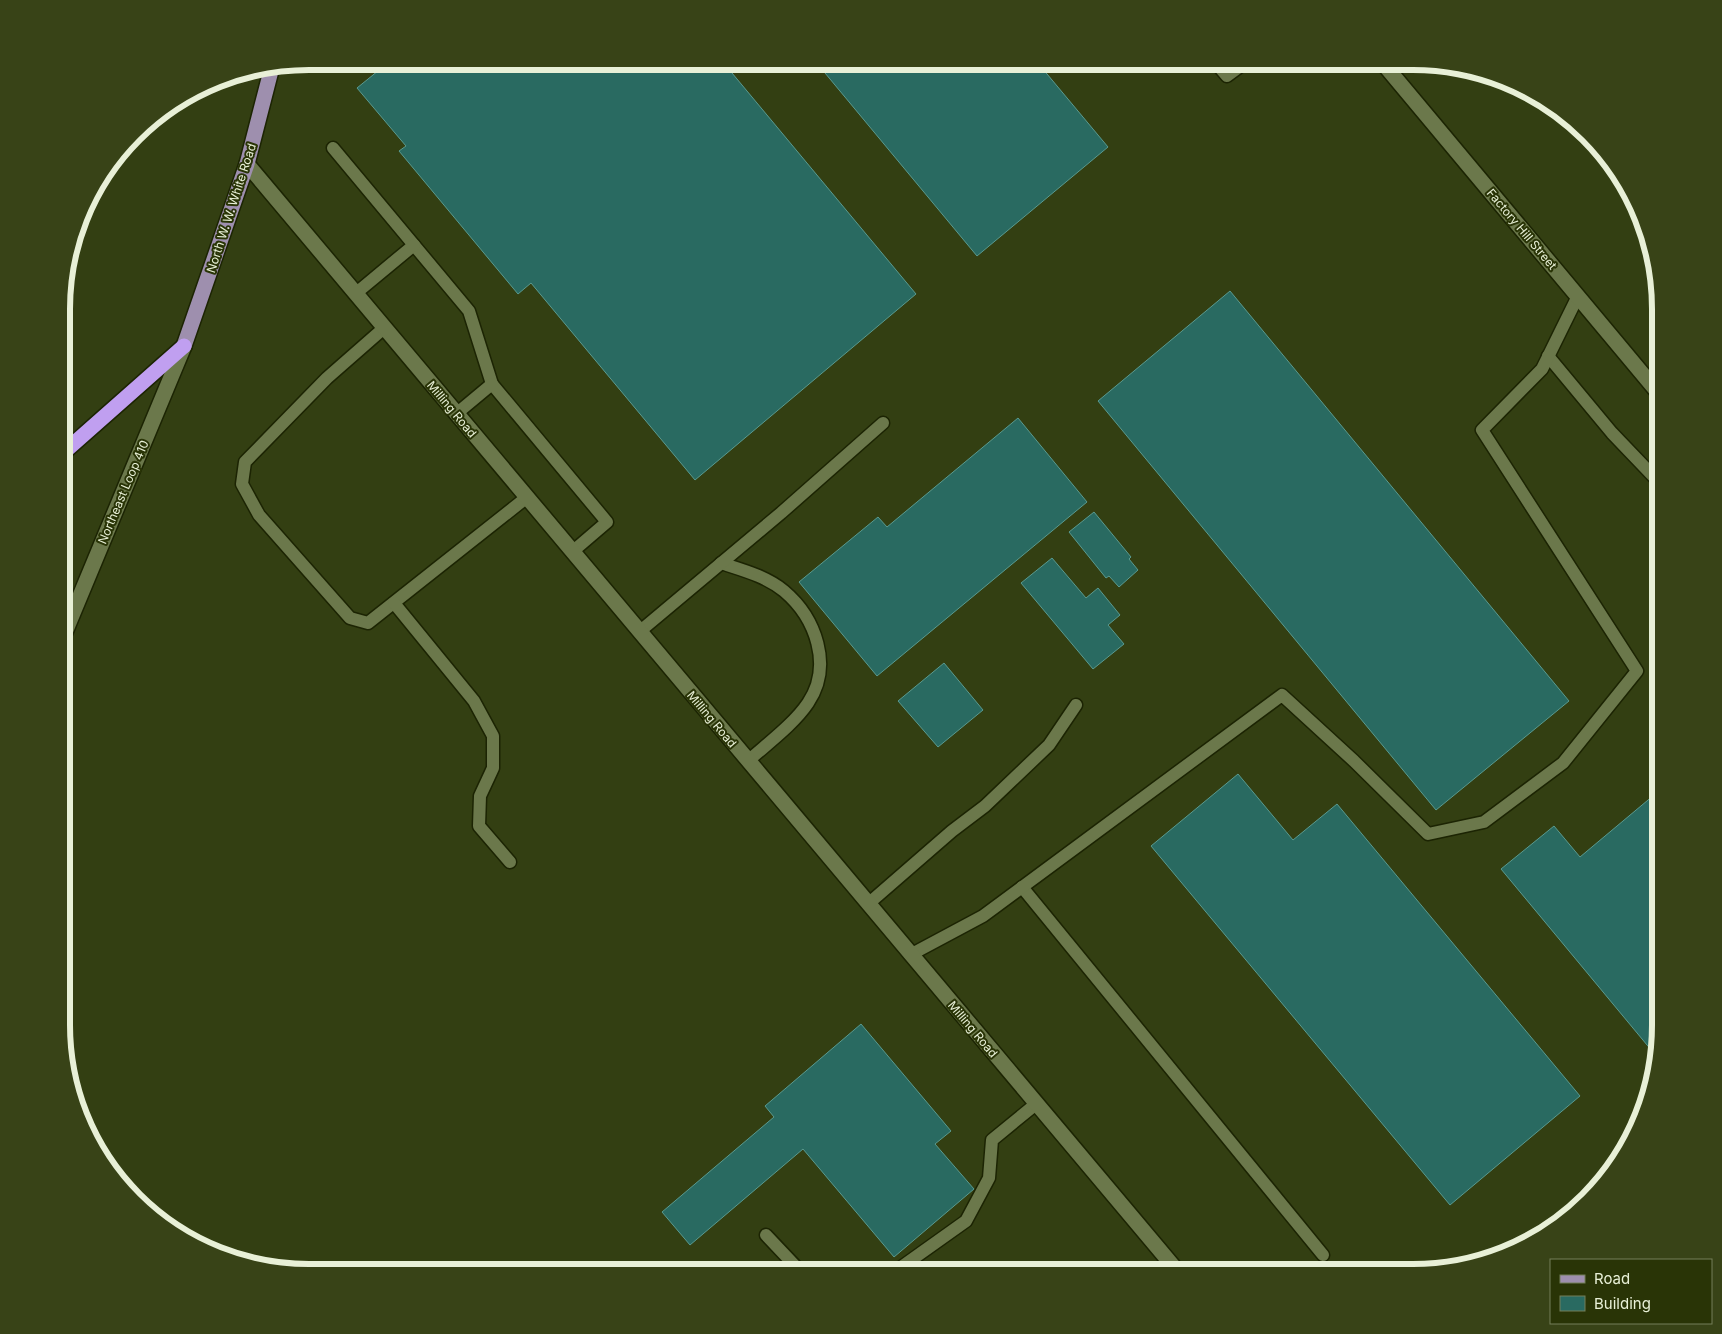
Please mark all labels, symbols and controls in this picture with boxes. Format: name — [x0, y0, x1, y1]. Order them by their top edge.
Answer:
street label: North W. W. White Road — [203, 141, 259, 275]
street label: Factory Hill Street — [1484, 185, 1560, 273]
street label: Milling Road — [424, 378, 480, 440]
street label: Northeast Loop 410 — [94, 438, 152, 546]
street label: Milling Road — [684, 688, 740, 750]
street label: Milling Road — [945, 998, 1001, 1060]
legend — [1550, 1259, 1712, 1324]
text: Road — [1594, 1269, 1630, 1288]
text: Building — [1594, 1294, 1651, 1313]

